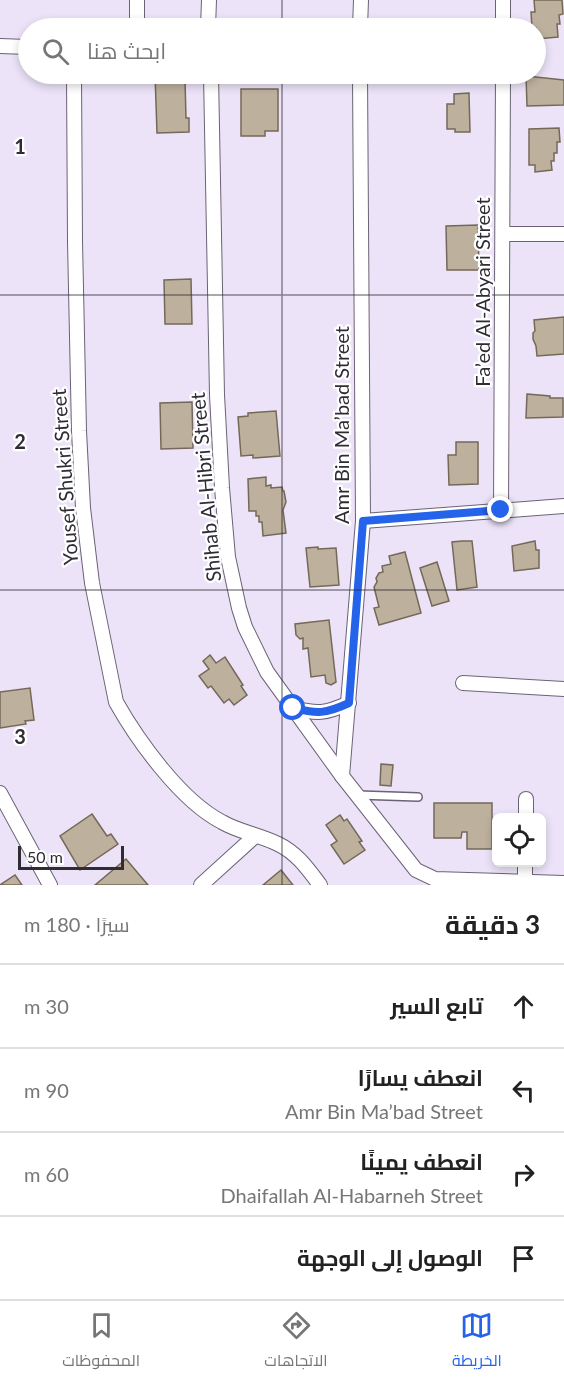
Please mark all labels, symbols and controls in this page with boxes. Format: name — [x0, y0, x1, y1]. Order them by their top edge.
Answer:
search box — [18, 18, 546, 84]
icon: search — [39, 35, 72, 68]
text: ابحث هنا — [87, 37, 166, 64]
text: 1 — [14, 134, 26, 158]
street label: Fa’ed Al-Abyari Street — [470, 197, 494, 387]
street label: Amr Bin Ma’bad Street — [329, 326, 353, 524]
street label: Yousef Shukri Street — [46, 388, 82, 566]
street label: Shihab Al-Hibri Street — [185, 391, 225, 583]
text: 2 — [14, 429, 26, 453]
route end — [487, 496, 513, 522]
route start — [279, 694, 305, 720]
text: 3 — [14, 724, 26, 748]
map controls — [492, 813, 546, 867]
button: locate — [492, 813, 546, 867]
scale bar — [18, 843, 124, 870]
text: 50 m — [27, 847, 63, 866]
text: 3 دقيقة — [445, 908, 540, 940]
text: سيرًا · 180 m — [24, 912, 130, 936]
icon: ahead — [507, 990, 540, 1023]
text: تابع السير — [390, 992, 483, 1019]
text: 30 m — [24, 994, 69, 1018]
text: انعطف يسارًا — [358, 1064, 483, 1091]
icon: left — [507, 1074, 540, 1107]
text: 90 m — [24, 1078, 69, 1102]
text: Amr Bin Ma’bad Street — [285, 1099, 483, 1123]
text: انعطف يمينًا — [360, 1148, 483, 1175]
icon: right — [507, 1158, 540, 1191]
text: 60 m — [24, 1162, 69, 1186]
text: Dhaifallah Al-Habarneh Street — [221, 1183, 483, 1207]
icon: arrive — [507, 1242, 540, 1275]
text: الوصول إلى الوجهة — [297, 1244, 483, 1271]
tab: المحفوظات — [62, 1309, 140, 1375]
tab: الاتجاهات — [264, 1309, 328, 1375]
tab: الخريطة — [452, 1309, 502, 1375]

